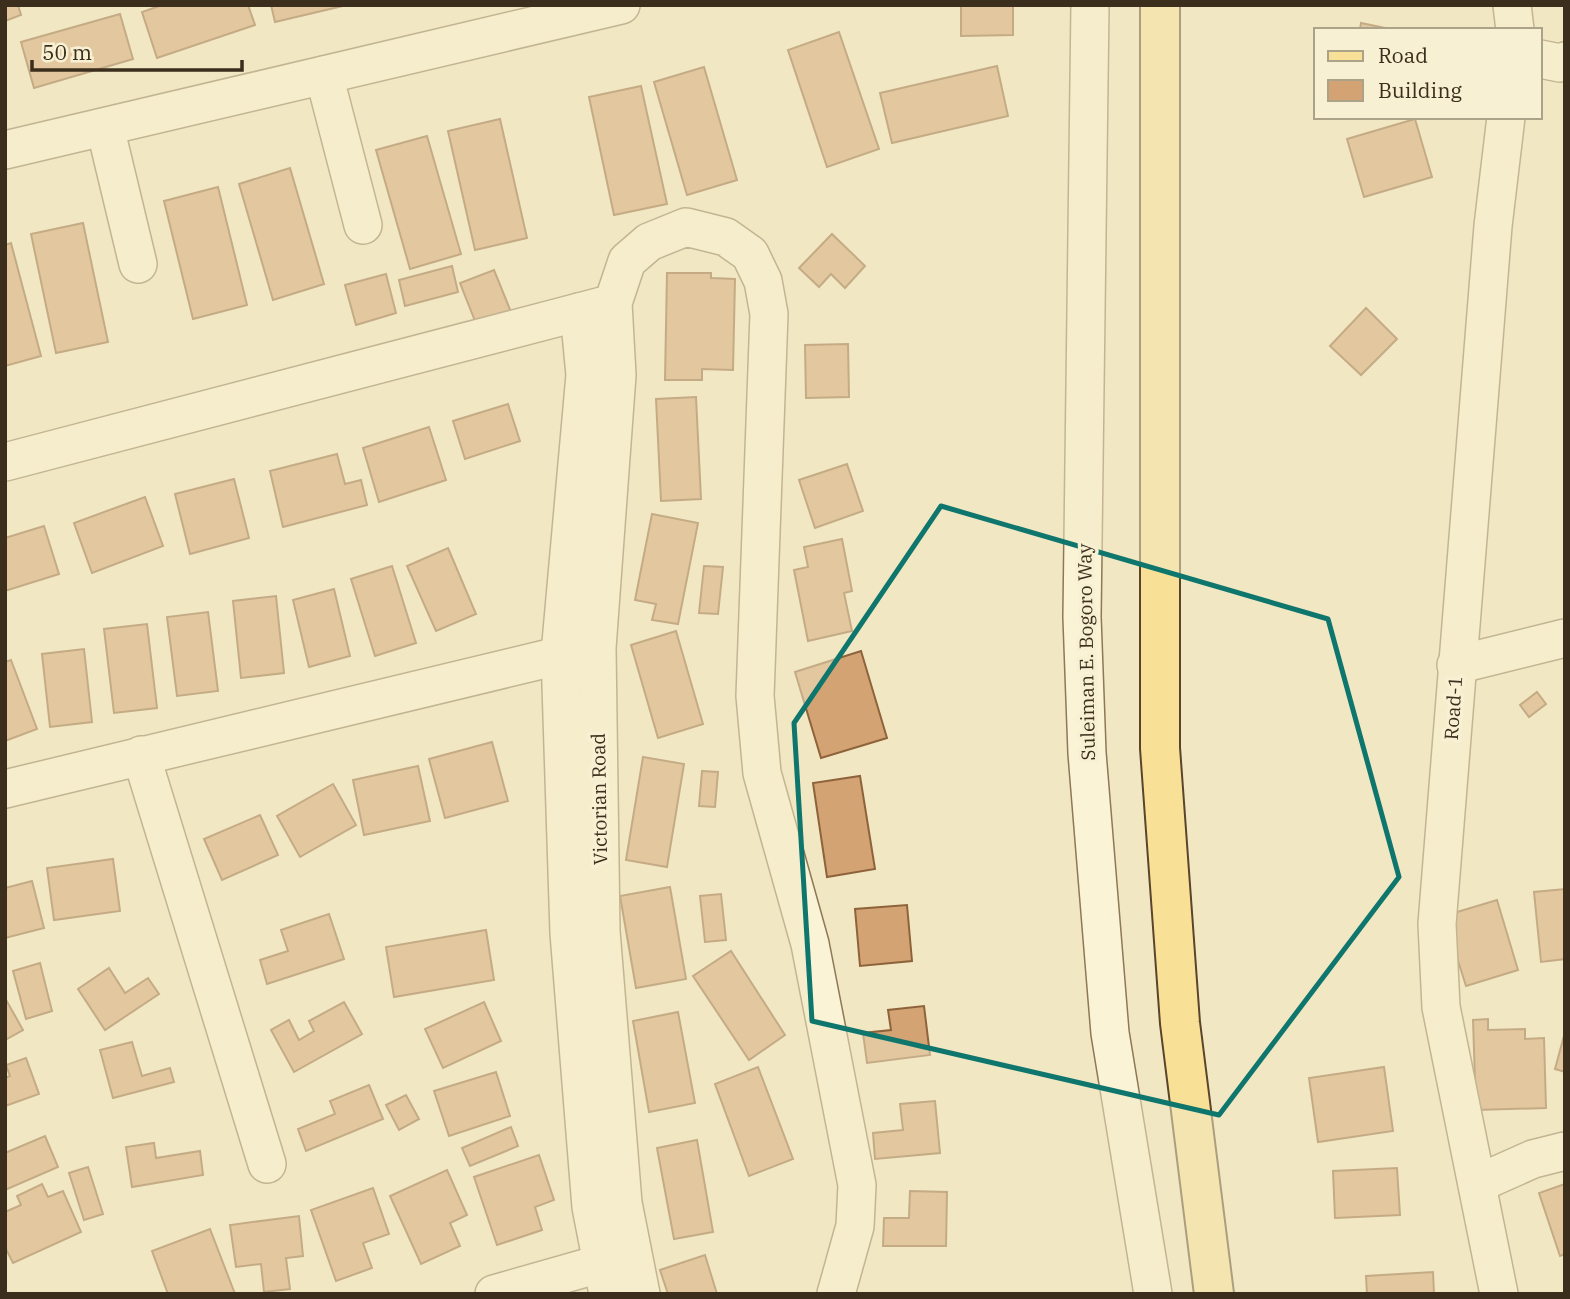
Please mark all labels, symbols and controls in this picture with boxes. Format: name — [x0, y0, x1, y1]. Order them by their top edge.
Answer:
scale bar — [32, 28, 242, 72]
legend — [1314, 28, 1542, 119]
text: 50 m — [42, 38, 92, 66]
text: Road — [1378, 41, 1428, 69]
text: Building — [1378, 76, 1463, 104]
street label: Suleiman E. Bogoro Way — [1072, 542, 1100, 761]
street label: Road-1 — [1439, 675, 1467, 741]
street label: Victorian Road — [586, 733, 612, 865]

